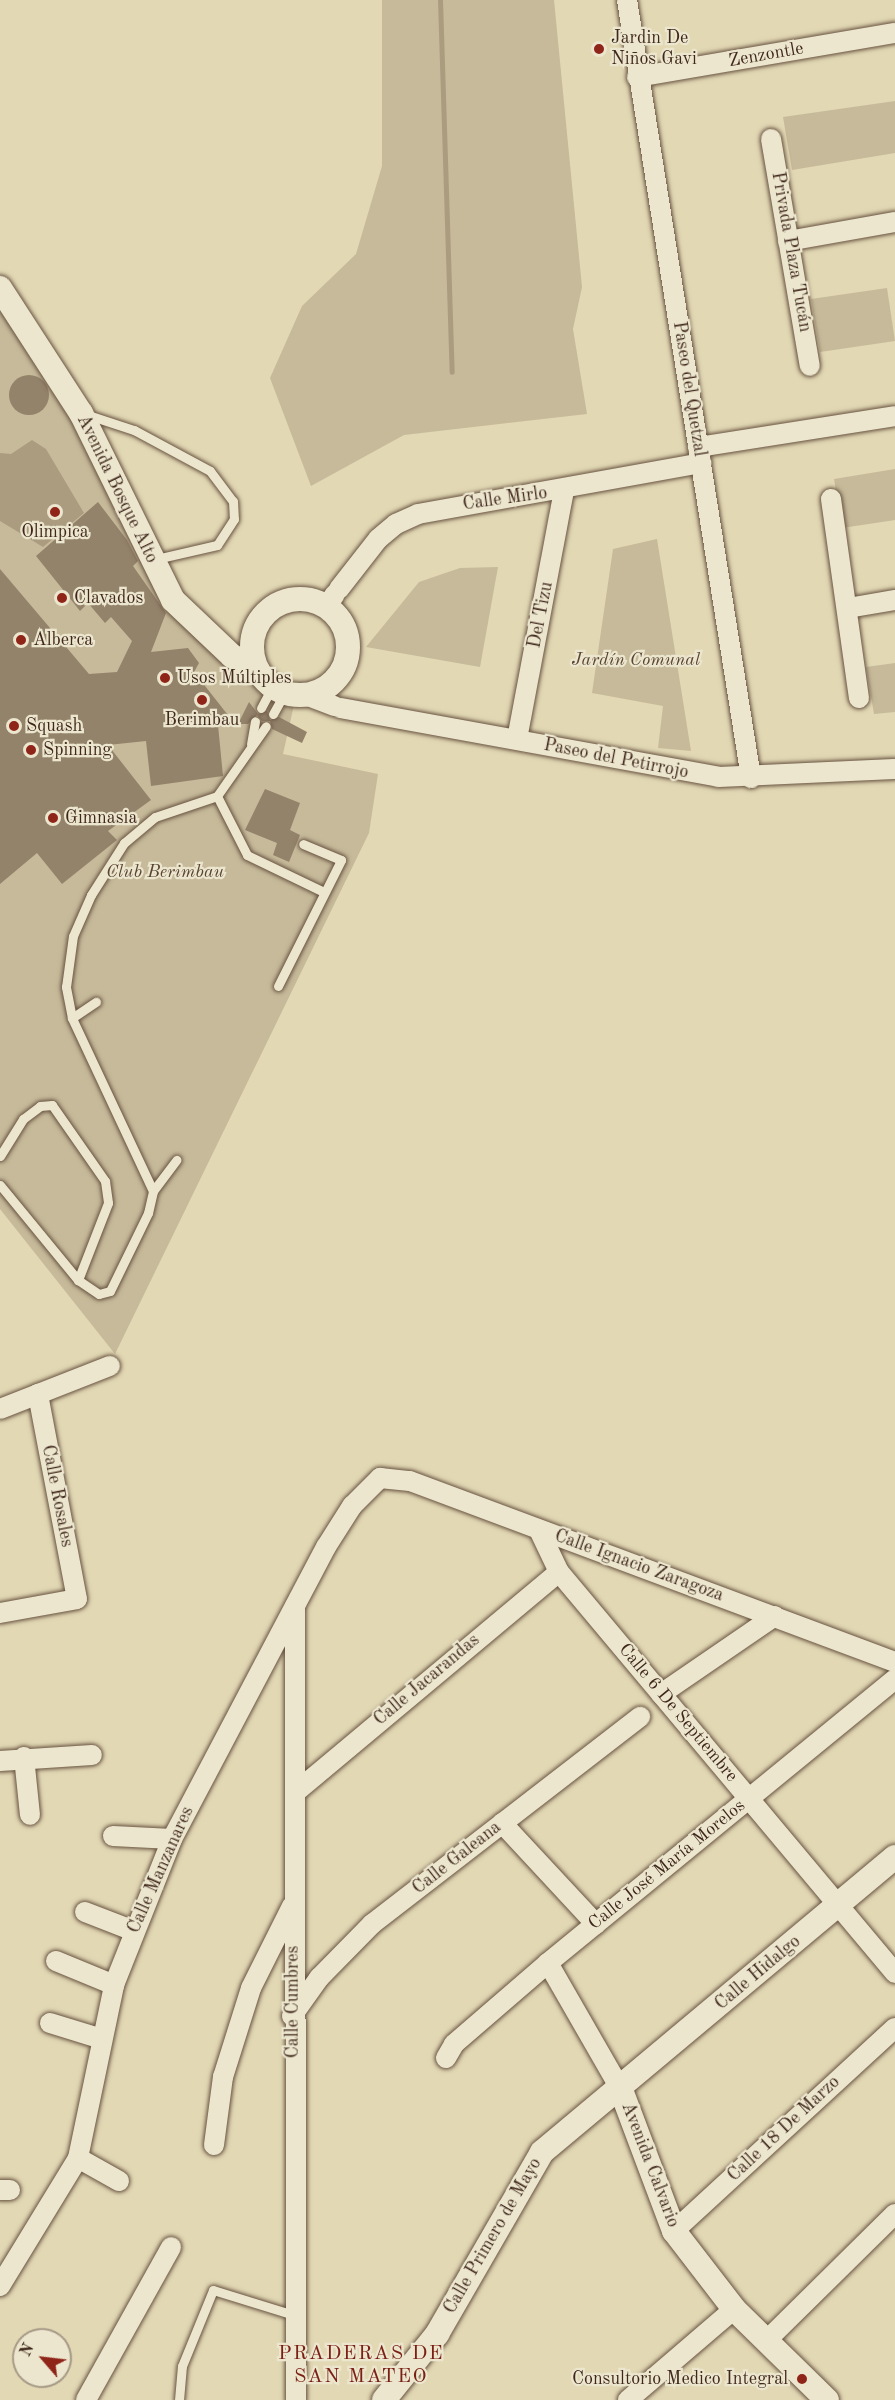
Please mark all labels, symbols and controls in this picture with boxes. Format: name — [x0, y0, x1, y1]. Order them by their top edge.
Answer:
place label: Jardin De Niños Gavi — [611, 28, 697, 70]
street label: Zenzontle — [727, 38, 805, 72]
marker: Jardin De Niños Gavi — [592, 42, 606, 56]
street label: Privada Plaza Tucán — [766, 170, 816, 334]
street label: Paseo del Quetzal — [668, 320, 710, 458]
street label: Avenida Bosque Alto — [72, 411, 162, 567]
street label: Calle Mirlo — [461, 482, 549, 516]
marker: Olimpica — [48, 505, 62, 519]
place label: Olimpica — [21, 521, 89, 543]
street label: Del Tizu — [524, 580, 558, 650]
place label: Clavados — [74, 587, 143, 609]
marker: Clavados — [55, 591, 69, 605]
place label: Alberca — [33, 629, 93, 651]
marker: Alberca — [14, 633, 28, 647]
park label: Jardín Comunal — [572, 649, 700, 671]
place label: Usos Múltiples — [177, 667, 292, 689]
marker: Usos Múltiples — [158, 671, 172, 685]
marker: Berimbau — [195, 693, 209, 707]
place label: Berimbau — [165, 709, 239, 731]
place label: Squash — [26, 715, 82, 737]
marker: Squash — [7, 719, 21, 733]
street label: Paseo del Petirrojo — [542, 734, 690, 784]
place label: Spinning — [43, 739, 112, 761]
marker: Spinning — [24, 743, 38, 757]
place label: Gimnasia — [65, 807, 137, 829]
marker: Gimnasia — [46, 811, 60, 825]
park label: Club Berimbau — [106, 861, 224, 883]
street label: Calle Rosales — [37, 1443, 77, 1549]
street label: Calle Ignacio Zaragoza — [551, 1525, 727, 1607]
street label: Calle Jacarandas — [370, 1629, 484, 1731]
street label: Calle 6 De Septiembre — [614, 1639, 742, 1787]
street label: Calle José María Morelos — [584, 1795, 750, 1935]
street label: Calle Manzanares — [123, 1803, 199, 1937]
street label: Calle Galeana — [408, 1817, 506, 1899]
street label: Calle Hidalgo — [711, 1931, 805, 2015]
street label: Calle Cumbres — [282, 1946, 304, 2058]
street label: Calle 18 De Marzo — [723, 2071, 845, 2187]
street label: Avenida Calvario — [616, 2099, 684, 2231]
street label: Calle Primero de Mayo — [440, 2154, 546, 2318]
north arrow — [12, 2328, 72, 2388]
text: N — [18, 2341, 38, 2360]
district label: PRADERAS DE SAN MATEO — [278, 2342, 444, 2389]
place label: Consultorio Medico Integral — [572, 2368, 788, 2390]
marker: Consultorio Medico Integral — [793, 2370, 811, 2388]

